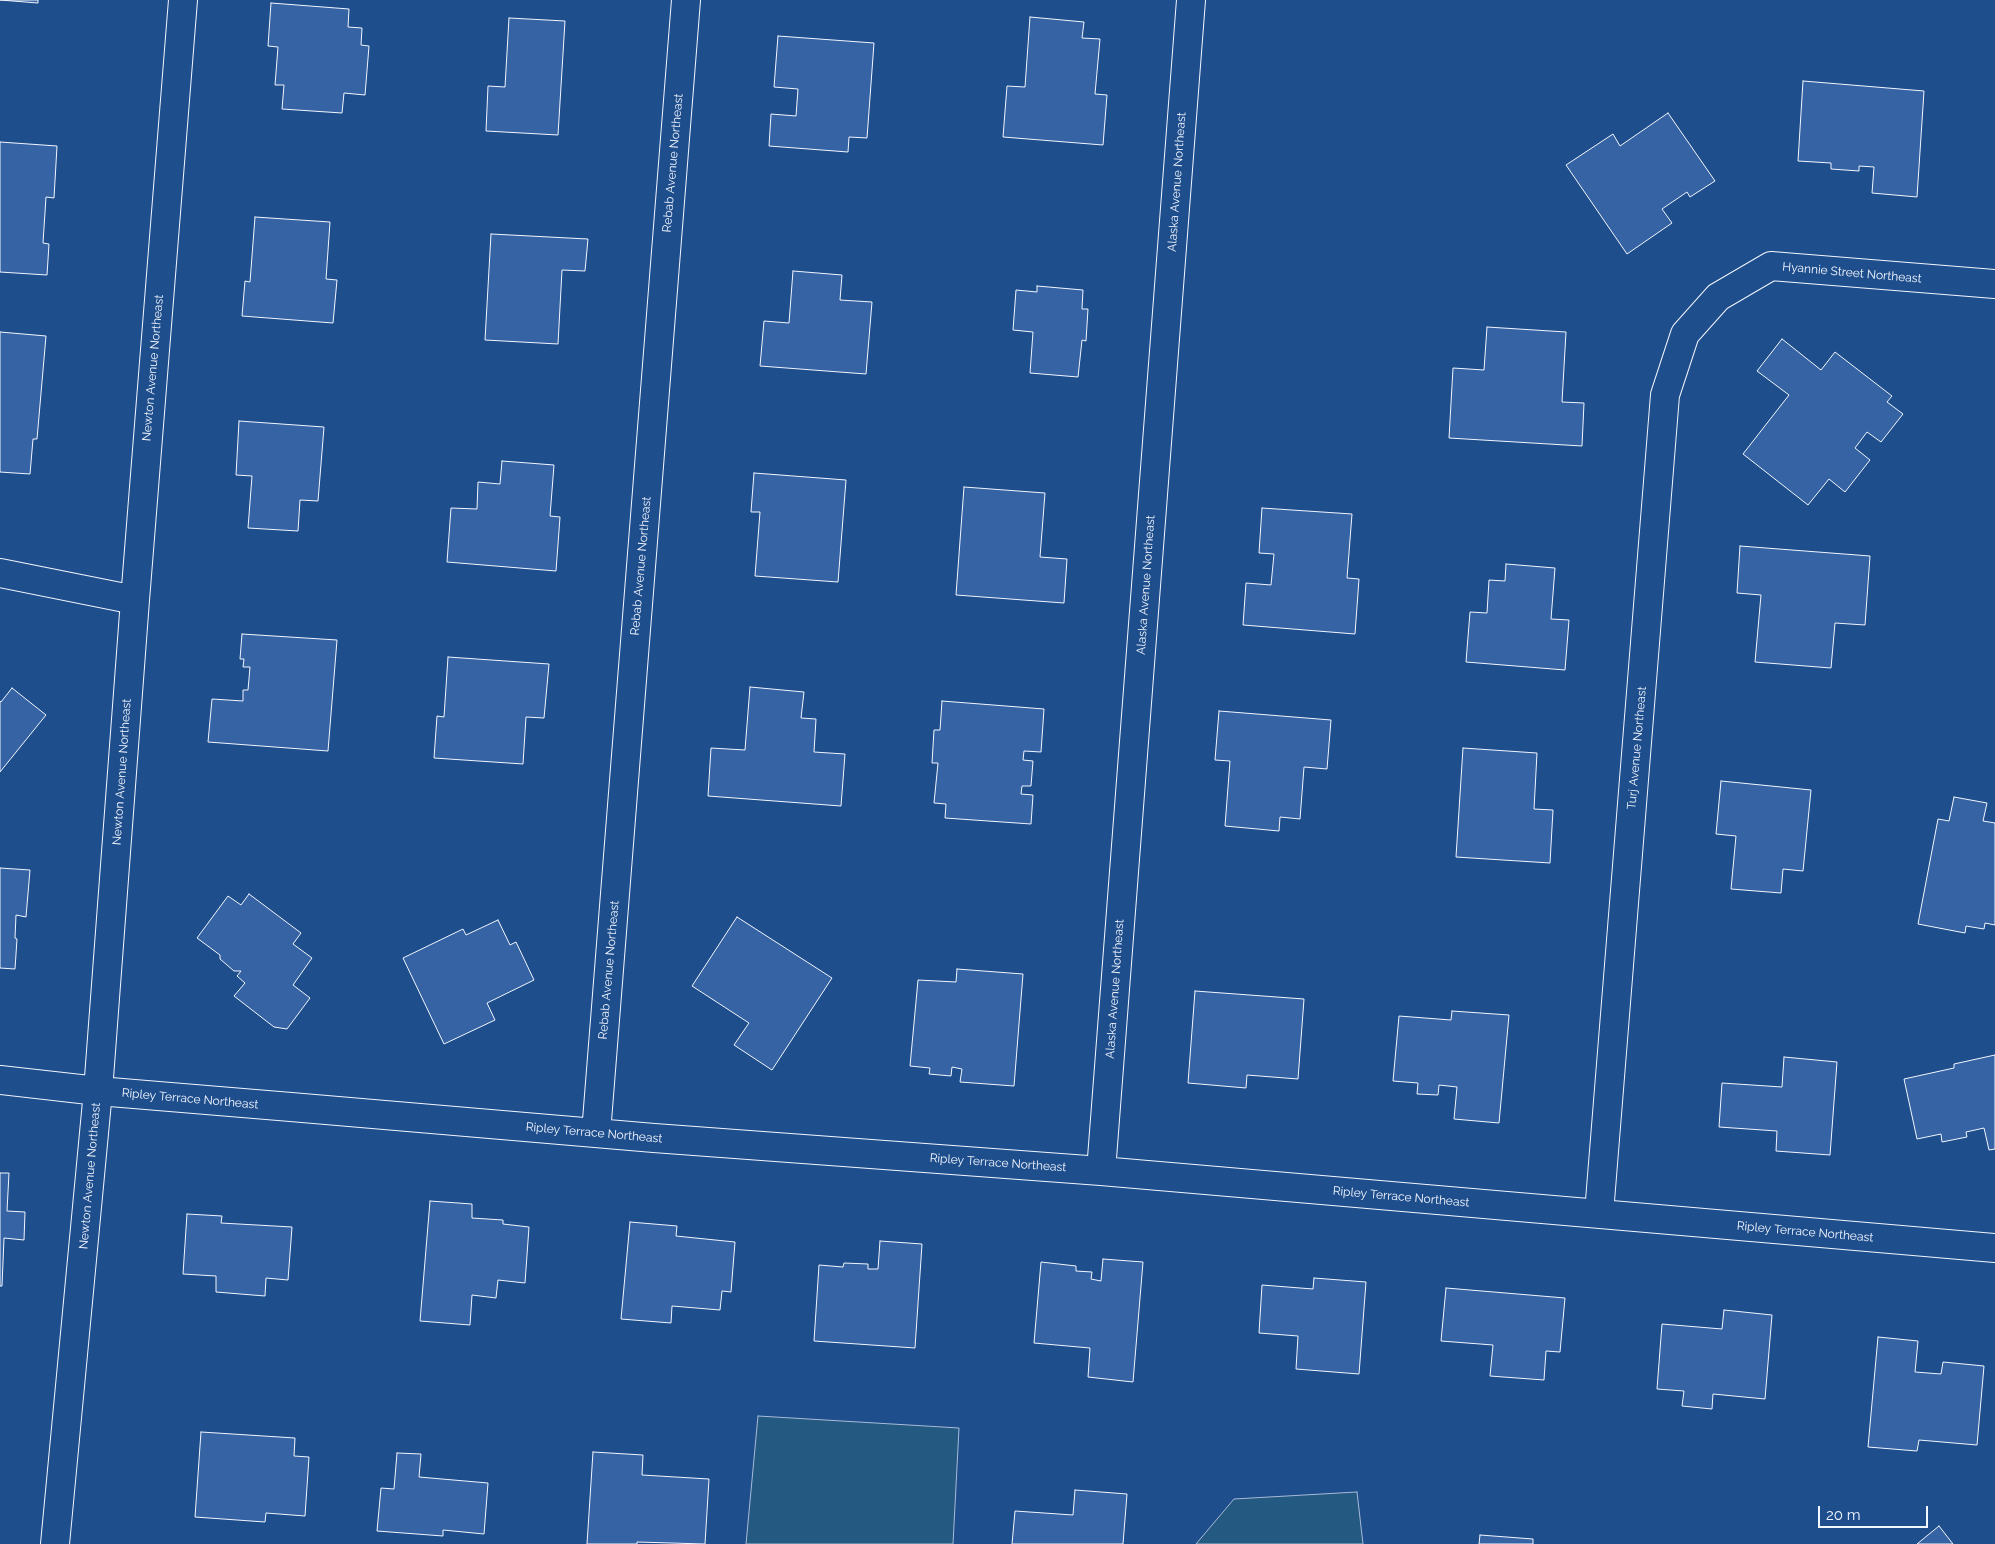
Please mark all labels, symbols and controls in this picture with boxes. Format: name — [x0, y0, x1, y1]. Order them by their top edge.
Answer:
street label: Rebab Avenue Northeast — [660, 93, 686, 233]
street label: Alaska Avenue Northeast — [1165, 112, 1189, 252]
street label: Hyannie Street Northeast — [1782, 260, 1922, 286]
street label: Newton Avenue Northeast — [139, 294, 167, 442]
street label: Rebab Avenue Northeast — [628, 496, 654, 636]
street label: Alaska Avenue Northeast — [1134, 515, 1158, 655]
street label: Turj Avenue Northeast — [1624, 686, 1650, 810]
street label: Newton Avenue Northeast — [110, 698, 134, 846]
street label: Rebab Avenue Northeast — [596, 900, 622, 1040]
street label: Alaska Avenue Northeast — [1103, 919, 1127, 1059]
street label: Ripley Terrace Northeast — [121, 1086, 259, 1112]
street label: Newton Avenue Northeast — [76, 1102, 104, 1250]
street label: Ripley Terrace Northeast — [525, 1120, 663, 1146]
street label: Ripley Terrace Northeast — [929, 1151, 1067, 1175]
street label: Ripley Terrace Northeast — [1332, 1184, 1470, 1210]
street label: Ripley Terrace Northeast — [1736, 1219, 1874, 1245]
scale bar — [1820, 1496, 1930, 1528]
text: 20 m — [1826, 1506, 1861, 1524]

